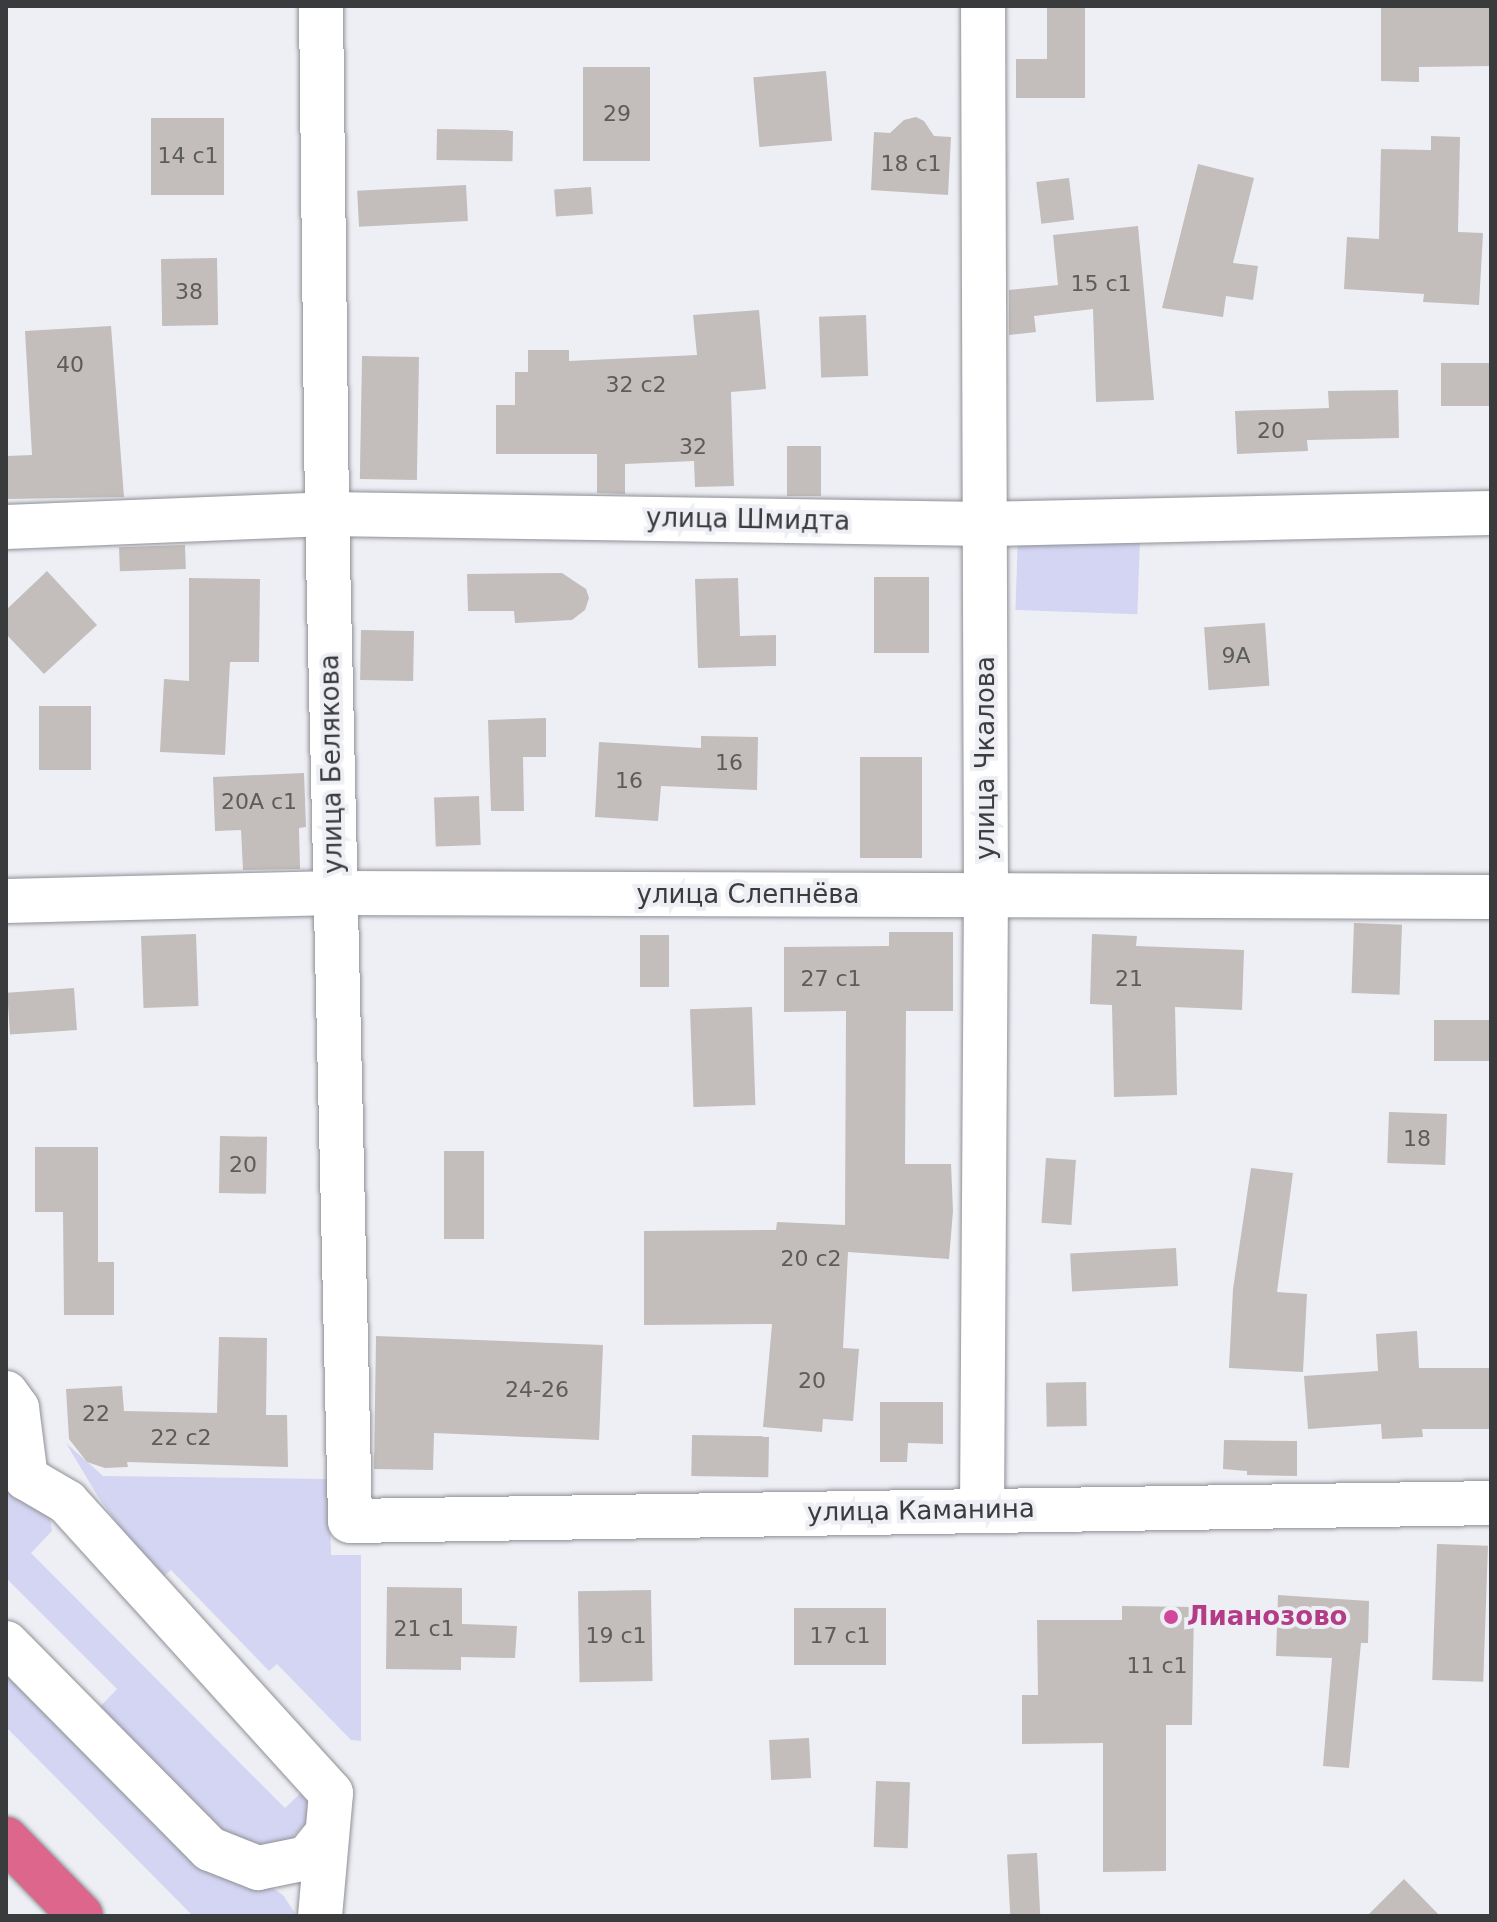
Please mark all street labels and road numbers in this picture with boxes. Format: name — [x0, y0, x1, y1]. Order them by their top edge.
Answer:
street label: улица Шмидта — [646, 503, 850, 537]
street label: улица Белякова — [314, 654, 350, 874]
street label: улица Чкалова — [970, 656, 1002, 860]
street label: улица Слепнёва — [637, 879, 859, 911]
street label: улица Каманина — [807, 1493, 1035, 1529]

